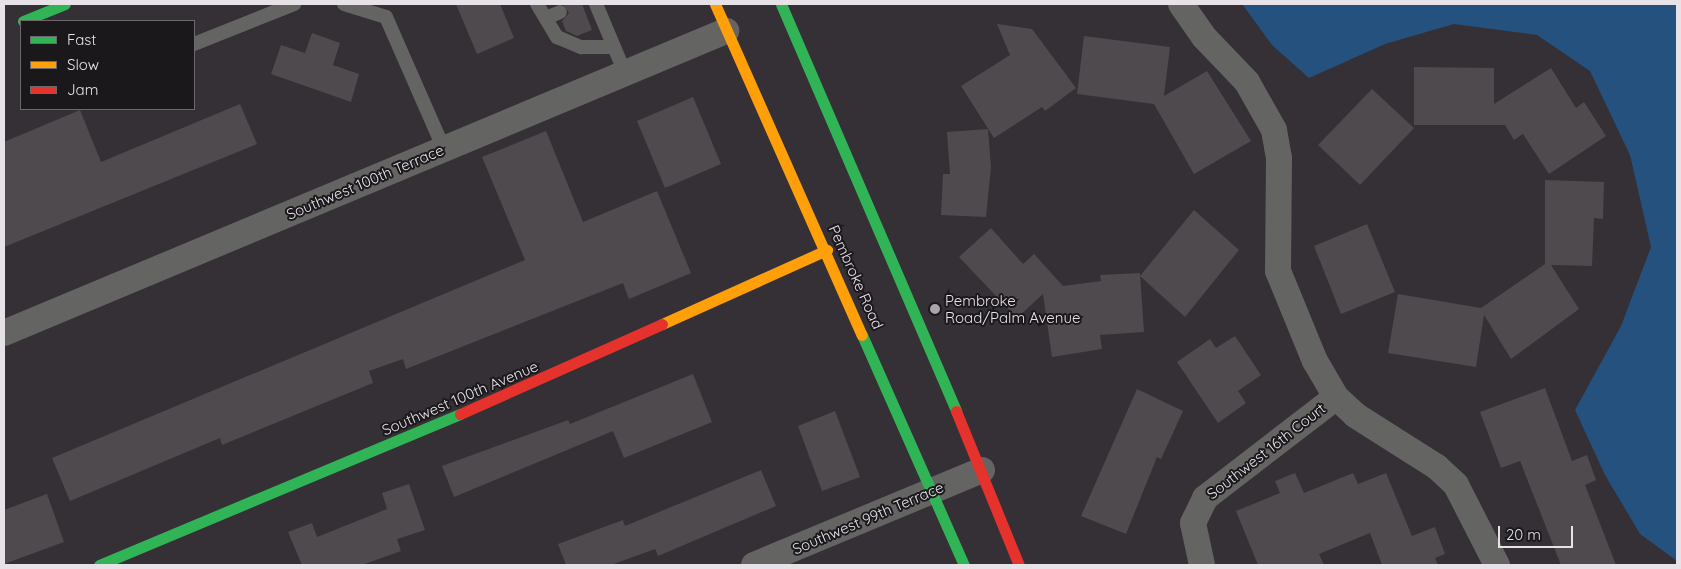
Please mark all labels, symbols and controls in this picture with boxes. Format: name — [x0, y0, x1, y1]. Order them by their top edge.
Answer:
legend — [20, 20, 195, 110]
text: Fast — [67, 30, 96, 49]
text: Slow — [67, 55, 99, 74]
text: Jam — [67, 80, 98, 99]
street label: Southwest 100th Terrace — [284, 141, 446, 223]
street label: Pembroke Road — [825, 222, 887, 332]
place label: Pembroke Road/Palm Avenue — [945, 291, 1081, 326]
marker: Pembroke Road/Palm Avenue — [929, 303, 941, 315]
street label: Southwest 100th Avenue — [379, 357, 541, 439]
street label: Southwest 16th Court — [1203, 399, 1329, 503]
street label: Southwest 99th Terrace — [790, 478, 946, 558]
scale bar — [1501, 516, 1576, 548]
text: 20 m — [1506, 525, 1541, 544]

